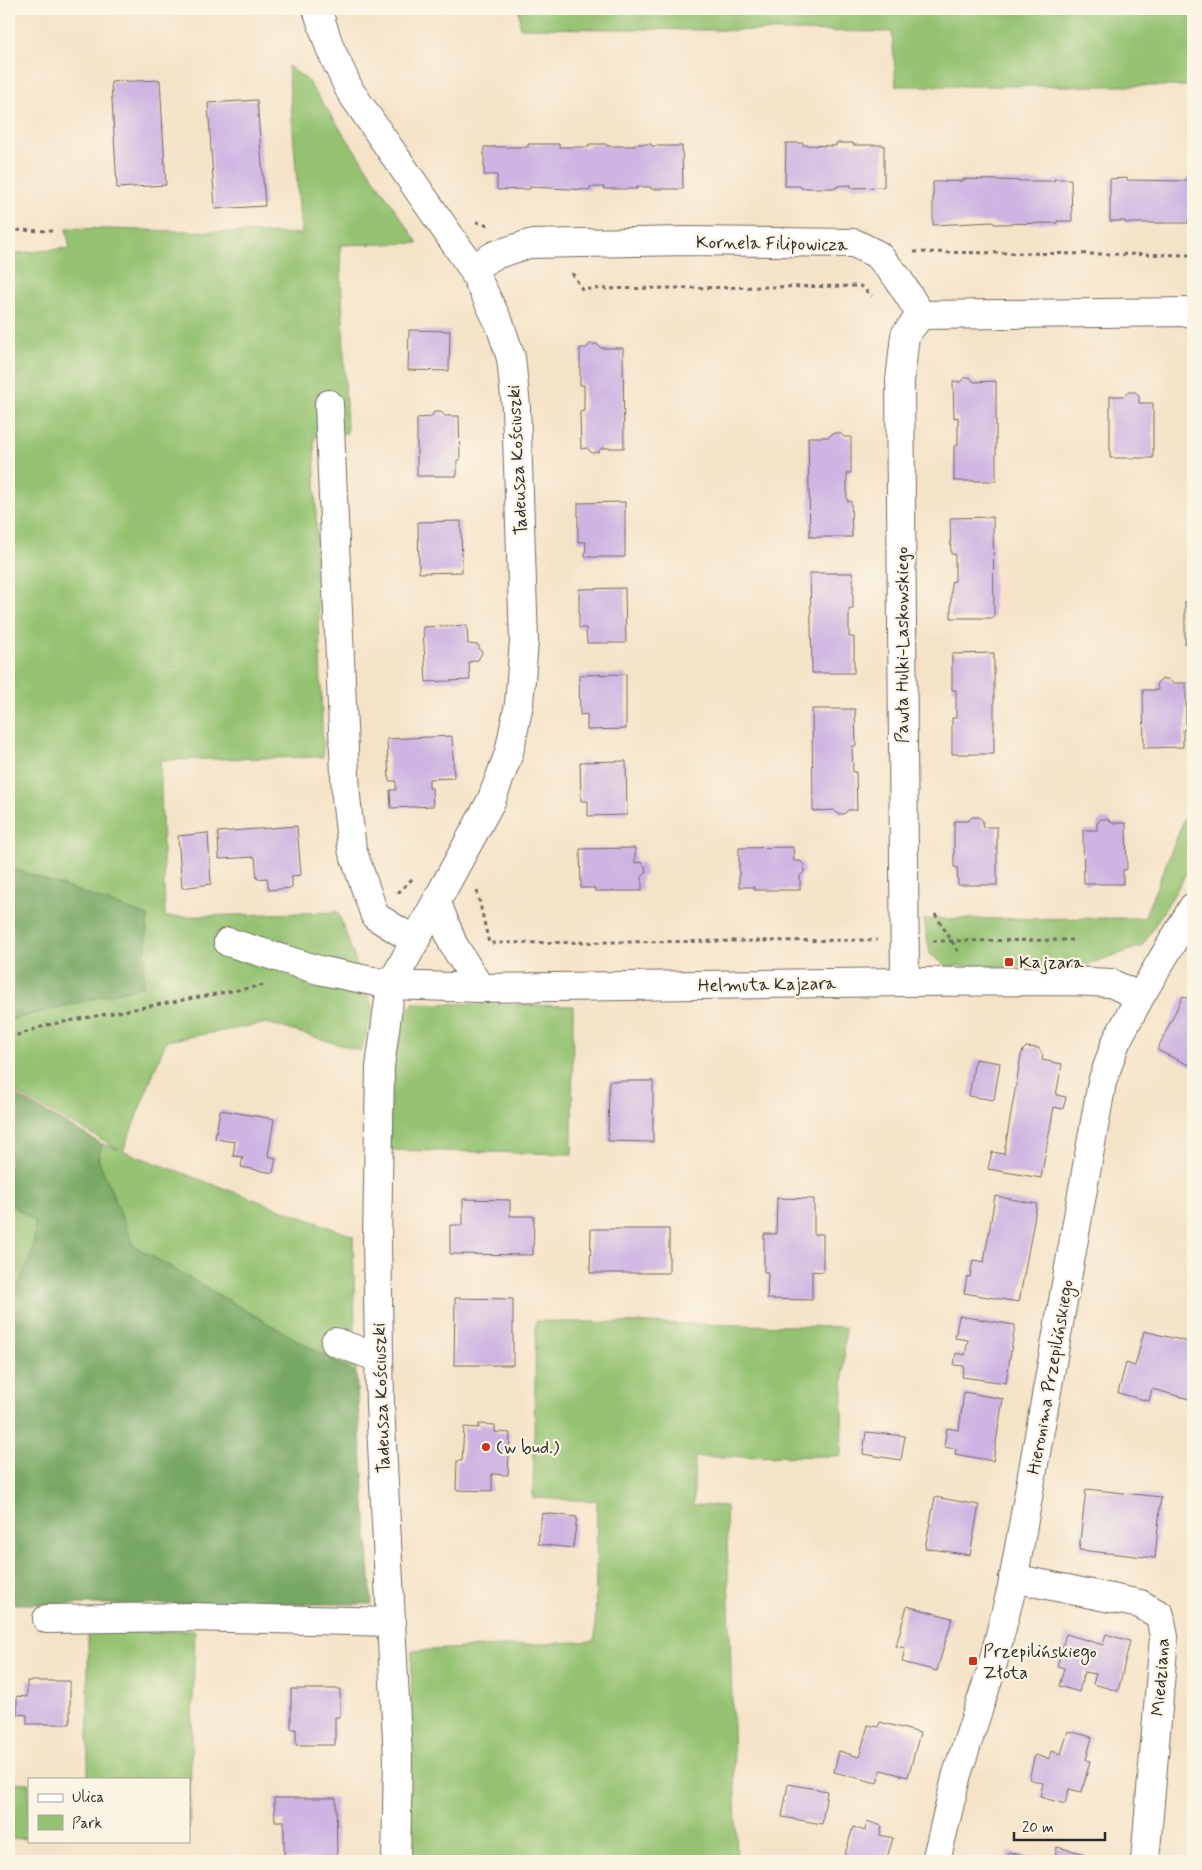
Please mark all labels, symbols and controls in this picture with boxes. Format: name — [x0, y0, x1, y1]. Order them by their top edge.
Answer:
street label: Kornela Filipowicza — [696, 231, 848, 257]
street label: Tadeusza Kościuszki — [502, 384, 534, 536]
street label: Pawła Hulki-Laskowskiego — [891, 547, 915, 743]
place label: Kajzara — [1019, 951, 1084, 975]
marker: Kajzara — [1003, 956, 1015, 968]
street label: Helmuta Kajzara — [698, 972, 836, 998]
street label: Hieronima Przepilińskiego — [1022, 1278, 1081, 1477]
street label: Tadeusza Kościuszki — [367, 1322, 397, 1474]
place label: (w bud.) — [496, 1436, 560, 1460]
marker: (w bud.) — [480, 1441, 492, 1453]
street label: Miedziana — [1146, 1637, 1176, 1717]
place label: Przepilińskiego Złota — [983, 1640, 1097, 1685]
marker: Przepilińskiego Złota — [967, 1655, 979, 1667]
legend — [28, 1778, 190, 1842]
text: Ulica — [72, 1788, 105, 1808]
scale bar — [1014, 1810, 1106, 1842]
text: Park — [72, 1814, 102, 1834]
text: 20 m — [1022, 1818, 1054, 1838]

